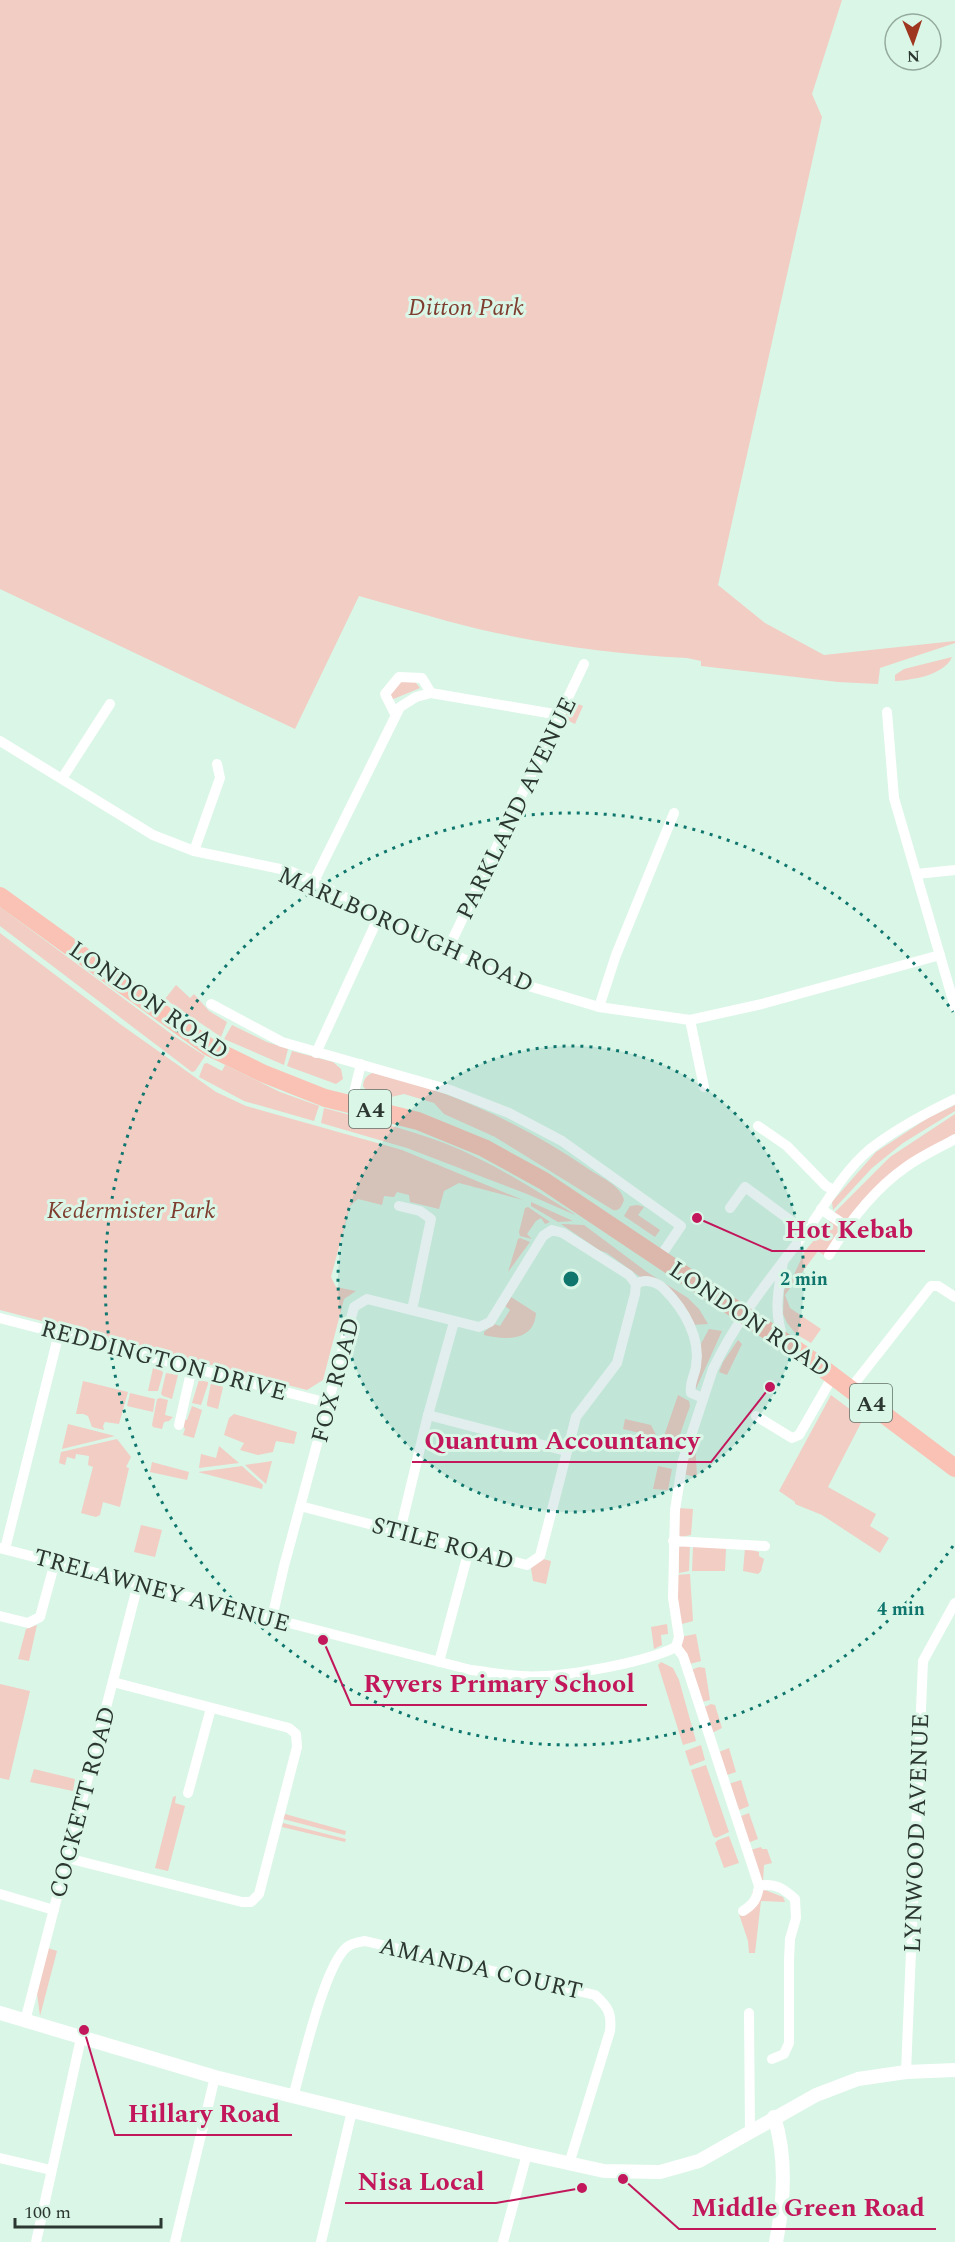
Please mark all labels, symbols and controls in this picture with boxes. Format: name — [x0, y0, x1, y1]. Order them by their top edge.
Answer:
north arrow — [883, 12, 943, 72]
text: N — [907, 44, 920, 68]
park label: Ditton Park — [408, 290, 524, 326]
street label: PARKLAND AVENUE — [447, 691, 587, 926]
street label: MARLBOROUGH ROAD — [272, 857, 539, 1003]
street label: LONDON ROAD — [61, 932, 236, 1069]
road number: A4 — [349, 1090, 391, 1128]
park label: Kedermister Park — [47, 1193, 215, 1229]
callout: Hot Kebab — [772, 1207, 925, 1251]
text: Hot Kebab — [785, 1210, 913, 1250]
street label: LONDON ROAD — [661, 1252, 837, 1387]
text: 2 min — [780, 1266, 828, 1293]
centre of rings — [561, 1269, 581, 1289]
street label: REDDINGTON DRIVE — [37, 1311, 291, 1411]
street label: FOX ROAD — [302, 1314, 370, 1447]
road number: A4 — [850, 1384, 892, 1422]
callout: Quantum Accountancy — [412, 1418, 711, 1462]
text: Quantum Accountancy — [424, 1421, 701, 1461]
street label: STILE ROAD — [368, 1508, 518, 1580]
street label: TRELAWNEY AVENUE — [30, 1539, 294, 1642]
text: 4 min — [877, 1596, 925, 1623]
callout: Ryvers Primary School — [351, 1661, 647, 1705]
text: Ryvers Primary School — [363, 1664, 635, 1704]
street label: COCKETT ROAD — [40, 1702, 126, 1902]
street label: LYNWOOD AVENUE — [895, 1713, 939, 1953]
street label: AMANDA COURT — [376, 1928, 586, 2010]
callout: Hillary Road — [115, 2091, 292, 2135]
text: Hillary Road — [128, 2094, 280, 2134]
callout: Nisa Local — [345, 2159, 496, 2203]
text: Nisa Local — [358, 2162, 484, 2202]
callout: Middle Green Road — [679, 2185, 936, 2229]
text: Middle Green Road — [691, 2188, 925, 2228]
scale bar — [15, 2191, 160, 2229]
text: 100 m — [24, 2199, 71, 2226]

